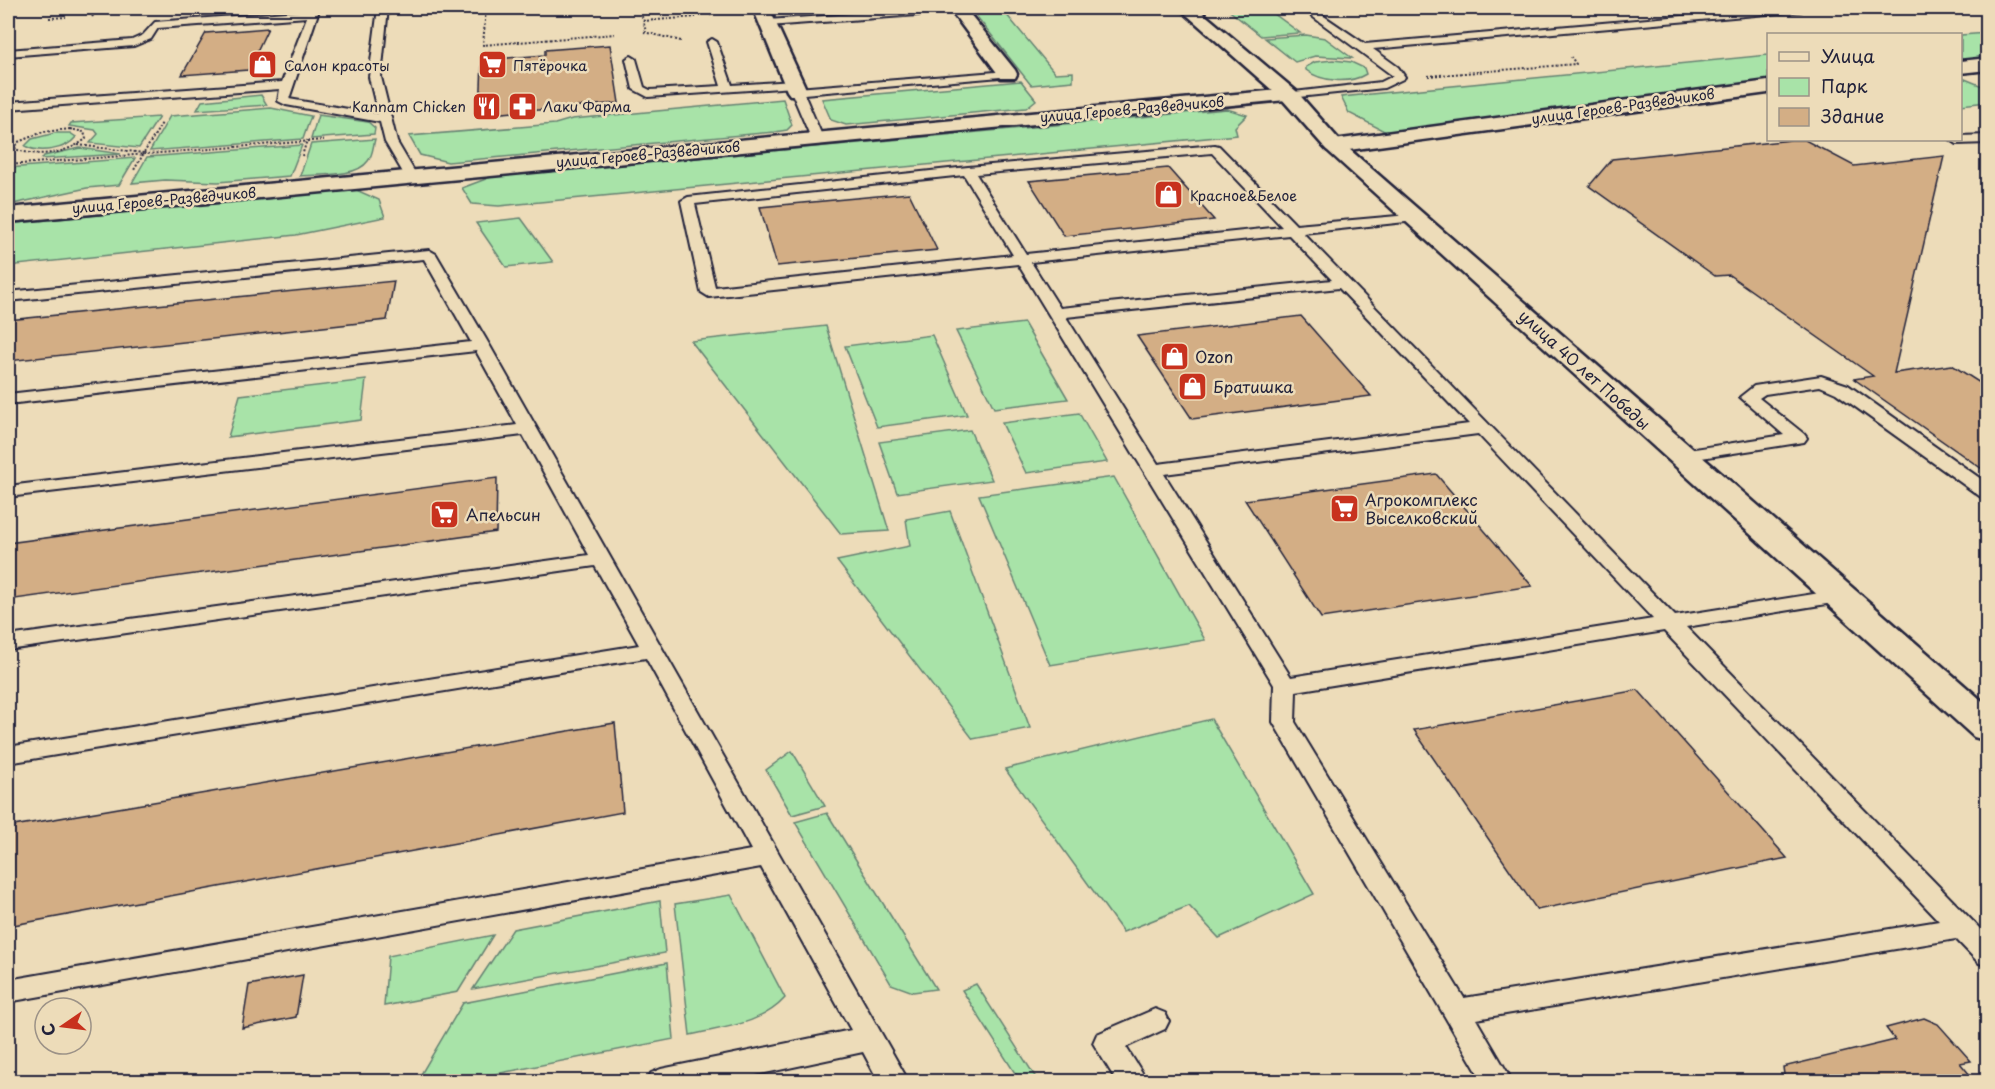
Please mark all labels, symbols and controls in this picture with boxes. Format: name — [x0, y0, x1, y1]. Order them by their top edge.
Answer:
legend — [1767, 33, 1962, 141]
text: Улица — [1821, 42, 1875, 69]
shop icon: Салон красоты — [247, 49, 279, 81]
supermarket icon: Пятёрочка — [476, 49, 508, 81]
place label: Салон красоты — [284, 55, 390, 76]
place label: Пятёрочка — [513, 55, 587, 76]
text: Парк — [1821, 72, 1868, 99]
street label: улица Героев-Разведчиков — [1530, 83, 1716, 129]
restaurant icon: Kannam Chicken — [471, 90, 503, 122]
pharmacy icon: Лаки Фарма — [506, 90, 538, 122]
street label: улица Героев-Разведчиков — [1039, 90, 1225, 128]
place label: Kannam Chicken — [352, 96, 466, 117]
place label: Лаки Фарма — [543, 96, 632, 117]
text: Здание — [1821, 102, 1884, 129]
street label: улица Героев-Разведчиков — [555, 135, 741, 173]
shop icon: Красное&Белое — [1153, 179, 1185, 211]
street label: улица Героев-Разведчиков — [71, 181, 257, 219]
place label: Красное&Белое — [1190, 185, 1297, 206]
street label: улица 40 лет Победы — [1514, 303, 1656, 435]
shop icon: Ozon — [1158, 340, 1190, 372]
place label: Ozon — [1195, 344, 1233, 368]
shop icon: Братишка — [1176, 370, 1208, 402]
place label: Братишка — [1213, 374, 1293, 398]
place label: Агрокомплекс Выселковский — [1365, 487, 1478, 529]
supermarket icon: Агрокомплекс Выселковский — [1328, 492, 1360, 524]
supermarket icon: Апельсин — [429, 498, 461, 530]
place label: Апельсин — [466, 502, 541, 526]
north arrow — [33, 996, 93, 1056]
text: С — [34, 1021, 61, 1039]

